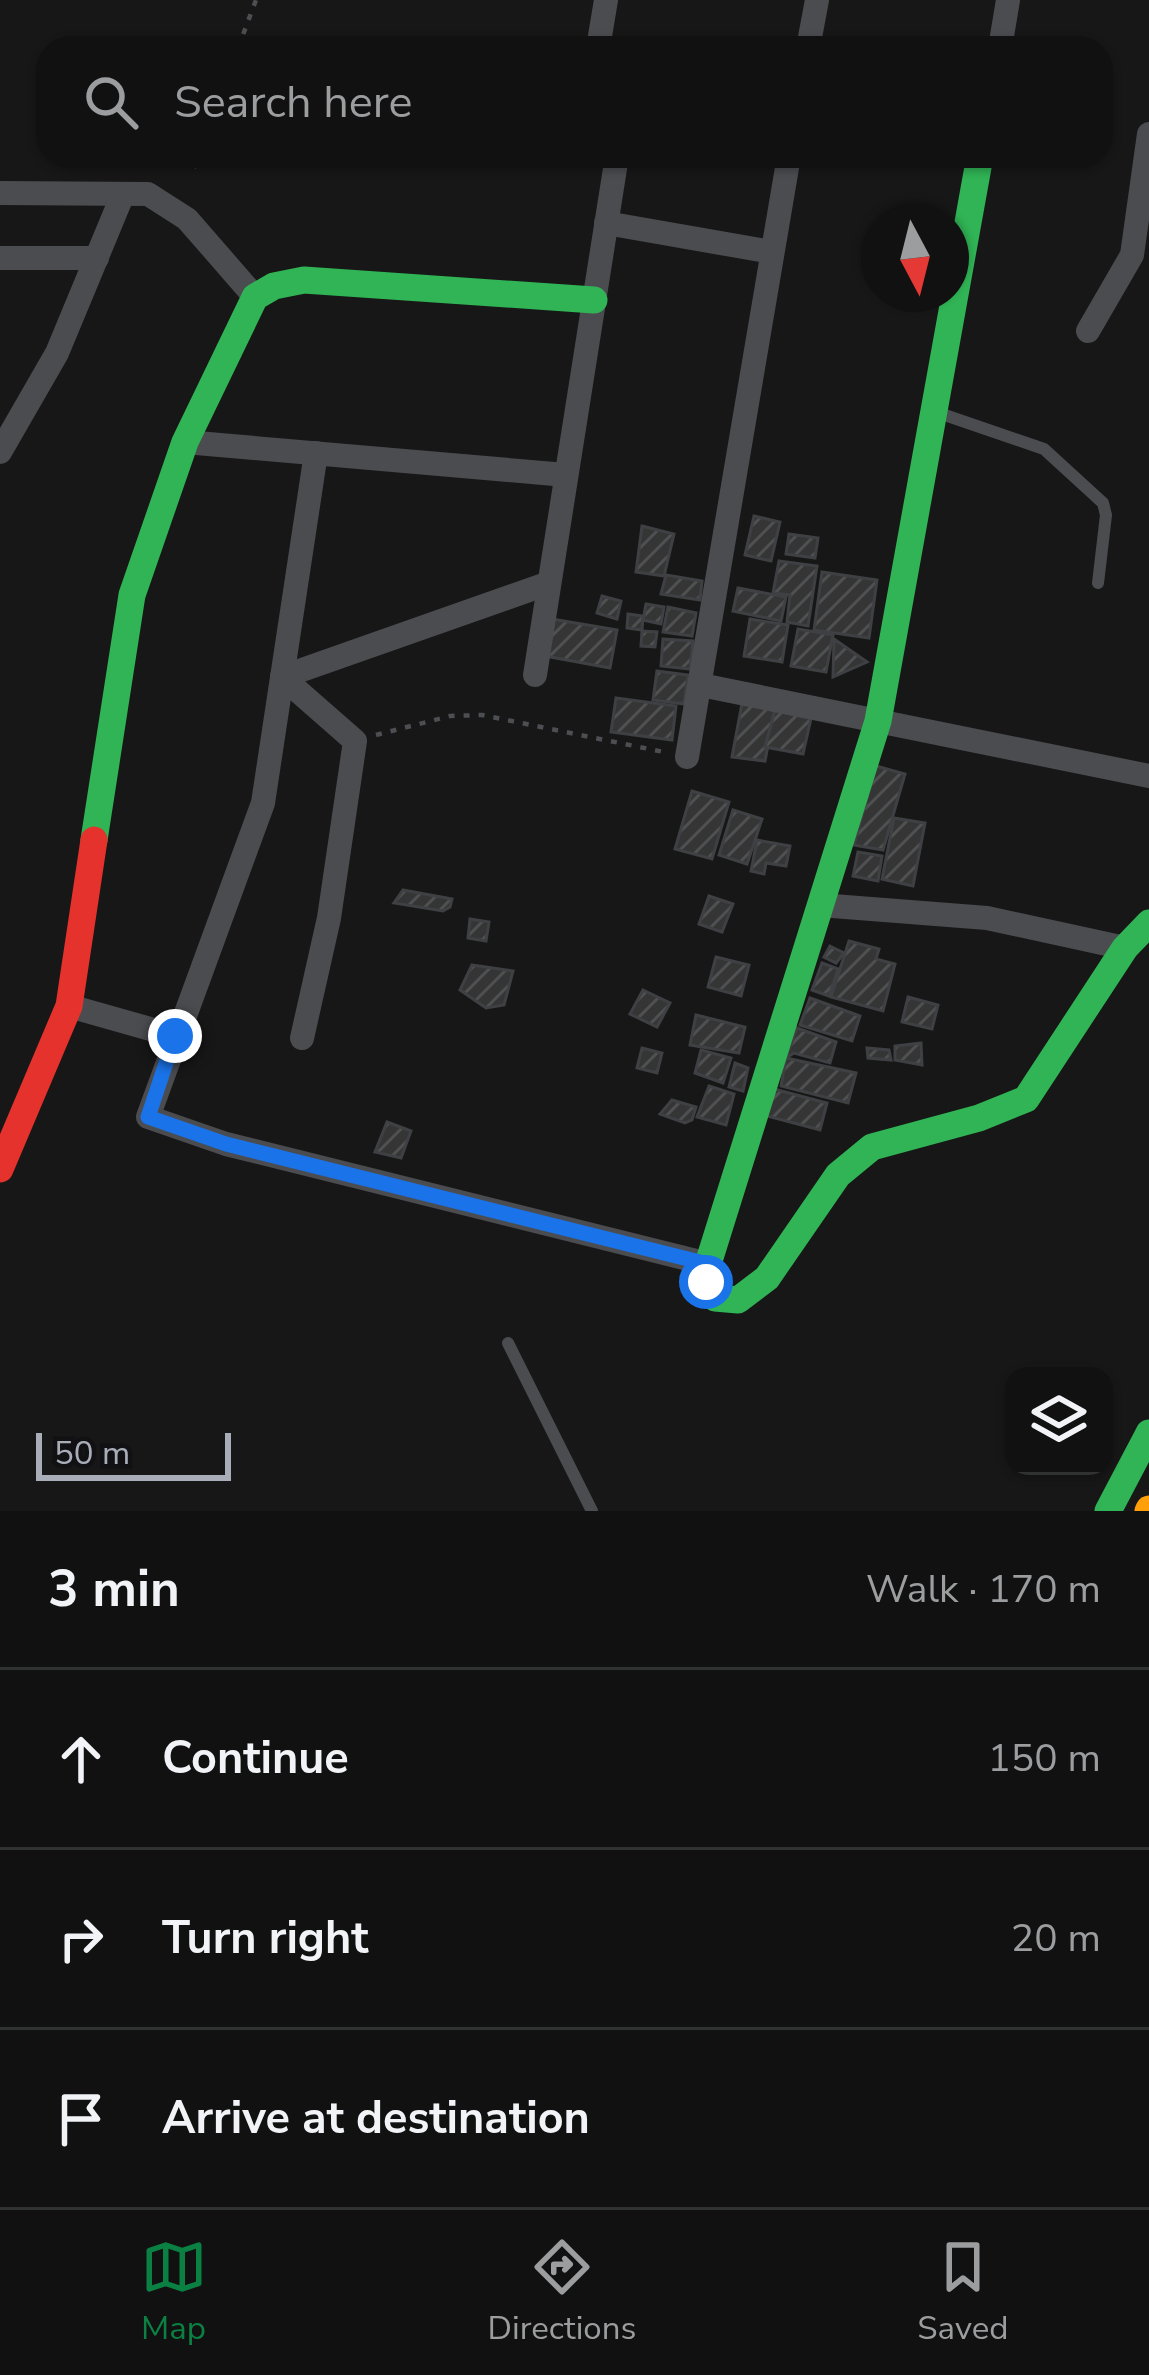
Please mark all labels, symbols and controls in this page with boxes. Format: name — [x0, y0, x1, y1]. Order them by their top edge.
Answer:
search box — [36, 36, 1113, 168]
icon: search — [78, 69, 144, 135]
text: Search here — [174, 72, 413, 133]
north arrow — [861, 204, 969, 312]
route end — [148, 1009, 202, 1063]
route start — [679, 1255, 733, 1309]
map controls — [1005, 1367, 1113, 1475]
button: layers — [1005, 1367, 1113, 1475]
scale bar — [36, 1427, 231, 1480]
text: 50 m — [54, 1431, 130, 1476]
text: 3 min — [48, 1554, 180, 1624]
text: Walk · 170 m — [866, 1563, 1101, 1616]
icon: ahead — [48, 1726, 114, 1792]
text: Continue — [162, 1728, 349, 1789]
text: 150 m — [987, 1732, 1101, 1785]
icon: right — [48, 1906, 114, 1972]
text: Turn right — [162, 1908, 369, 1969]
text: 20 m — [1011, 1912, 1101, 1965]
icon: arrive — [48, 2086, 114, 2152]
text: Arrive at destination — [162, 2088, 590, 2149]
tab: Map — [141, 2234, 207, 2351]
tab: Directions — [488, 2234, 636, 2351]
tab: Saved — [917, 2234, 1008, 2351]

